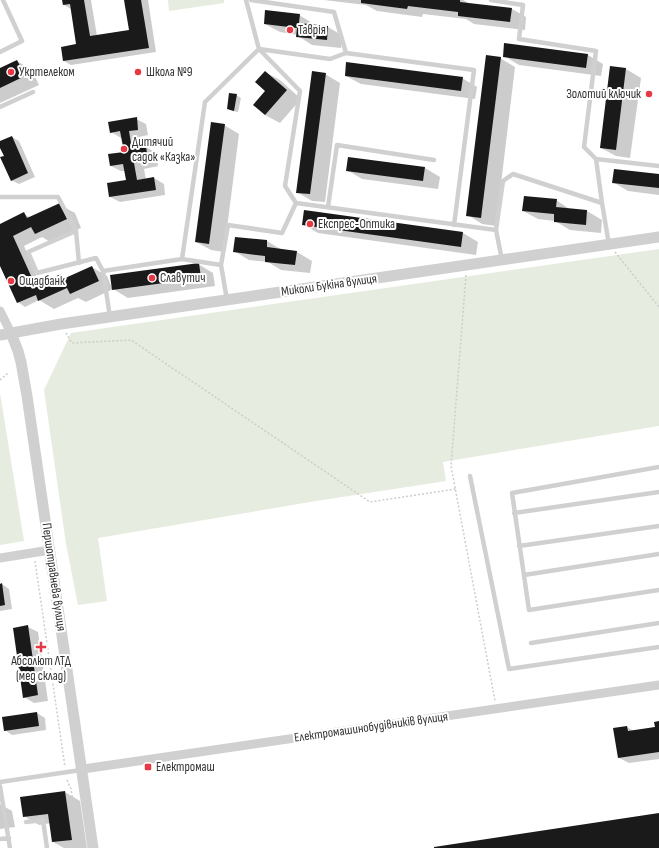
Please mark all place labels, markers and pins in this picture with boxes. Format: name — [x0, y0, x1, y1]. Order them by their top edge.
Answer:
place label: Таврія — [298, 22, 326, 38]
marker: Таврія — [285, 25, 295, 35]
place label: Укртелеком — [19, 64, 75, 80]
place label: Школа №9 — [146, 64, 193, 80]
marker: Укртелеком — [6, 67, 16, 77]
marker: Школа №9 — [133, 67, 143, 77]
place label: Золотий ключик — [566, 86, 641, 102]
marker: Золотий ключик — [644, 89, 654, 99]
place label: Дитячий садок «Казка» — [132, 134, 195, 165]
marker: Дитячий садок «Казка» — [119, 144, 129, 154]
place label: Експрес-Оптика — [318, 216, 395, 232]
marker: Експрес-Оптика — [305, 219, 315, 229]
place label: Славутич — [160, 270, 206, 286]
place label: Ощадбанк — [19, 273, 65, 289]
marker: Славутич — [147, 273, 157, 283]
marker: Ощадбанк — [6, 276, 16, 286]
marker: Абсолют ЛТД (мед склад) — [36, 642, 46, 652]
place label: Абсолют ЛТД (мед склад) — [10, 653, 72, 684]
place label: Електромаш — [156, 759, 215, 775]
marker: Електромаш — [143, 762, 153, 772]

